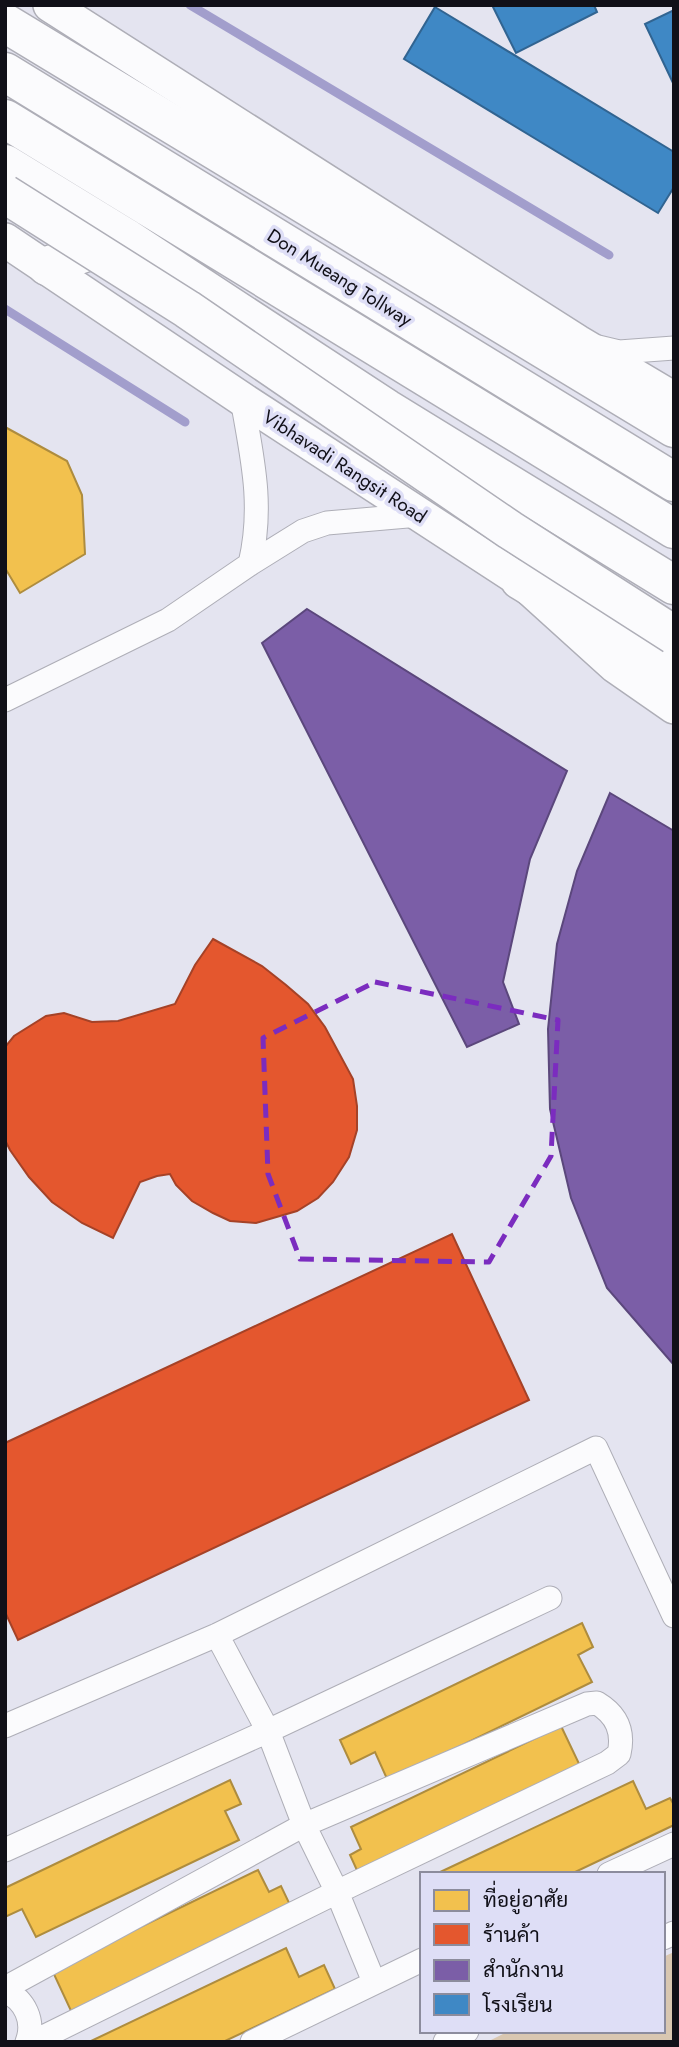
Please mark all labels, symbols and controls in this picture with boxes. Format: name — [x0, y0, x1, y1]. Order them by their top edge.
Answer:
street label: Don Mueang Tollway — [262, 222, 418, 333]
street label: Vibhavadi Rangsit Road — [257, 403, 432, 530]
legend — [420, 1872, 665, 2033]
text: ที่อยู่อาศัย — [483, 1880, 568, 1915]
text: ร้านค้า — [483, 1920, 540, 1950]
text: สำนักงาน — [483, 1955, 564, 1985]
text: โรงเรียน — [482, 1990, 553, 2020]

